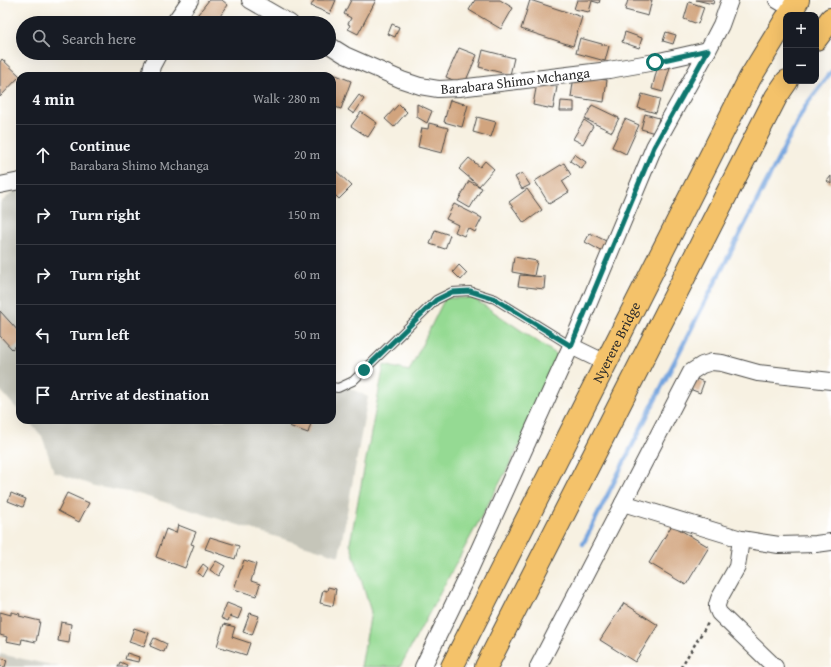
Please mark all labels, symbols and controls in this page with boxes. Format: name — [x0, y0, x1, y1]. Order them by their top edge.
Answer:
map controls — [783, 12, 819, 84]
button: + — [783, 12, 819, 48]
search box — [16, 16, 336, 60]
icon: search — [30, 27, 52, 49]
text: Search here — [62, 28, 136, 49]
button: − — [783, 48, 819, 84]
route start — [646, 53, 664, 71]
street label: Barabara Shimo Mchanga — [440, 62, 591, 99]
text: 4 min — [32, 86, 74, 111]
text: Walk · 280 m — [253, 89, 320, 108]
text: Continue — [70, 135, 131, 156]
icon: ahead — [32, 144, 54, 166]
text: 20 m — [294, 145, 320, 164]
text: Barabara Shimo Mchanga — [70, 156, 209, 175]
icon: right — [32, 204, 54, 226]
text: Turn right — [70, 204, 141, 225]
text: 150 m — [288, 205, 320, 224]
icon: right — [32, 264, 54, 286]
text: Turn right — [70, 264, 141, 285]
text: 60 m — [294, 265, 320, 284]
street label: Nyerere Bridge — [587, 298, 645, 386]
icon: left — [32, 324, 54, 346]
text: Turn left — [70, 324, 129, 345]
text: 50 m — [294, 325, 320, 344]
route end — [355, 361, 373, 379]
icon: arrive — [32, 384, 54, 406]
text: Arrive at destination — [70, 384, 209, 405]

